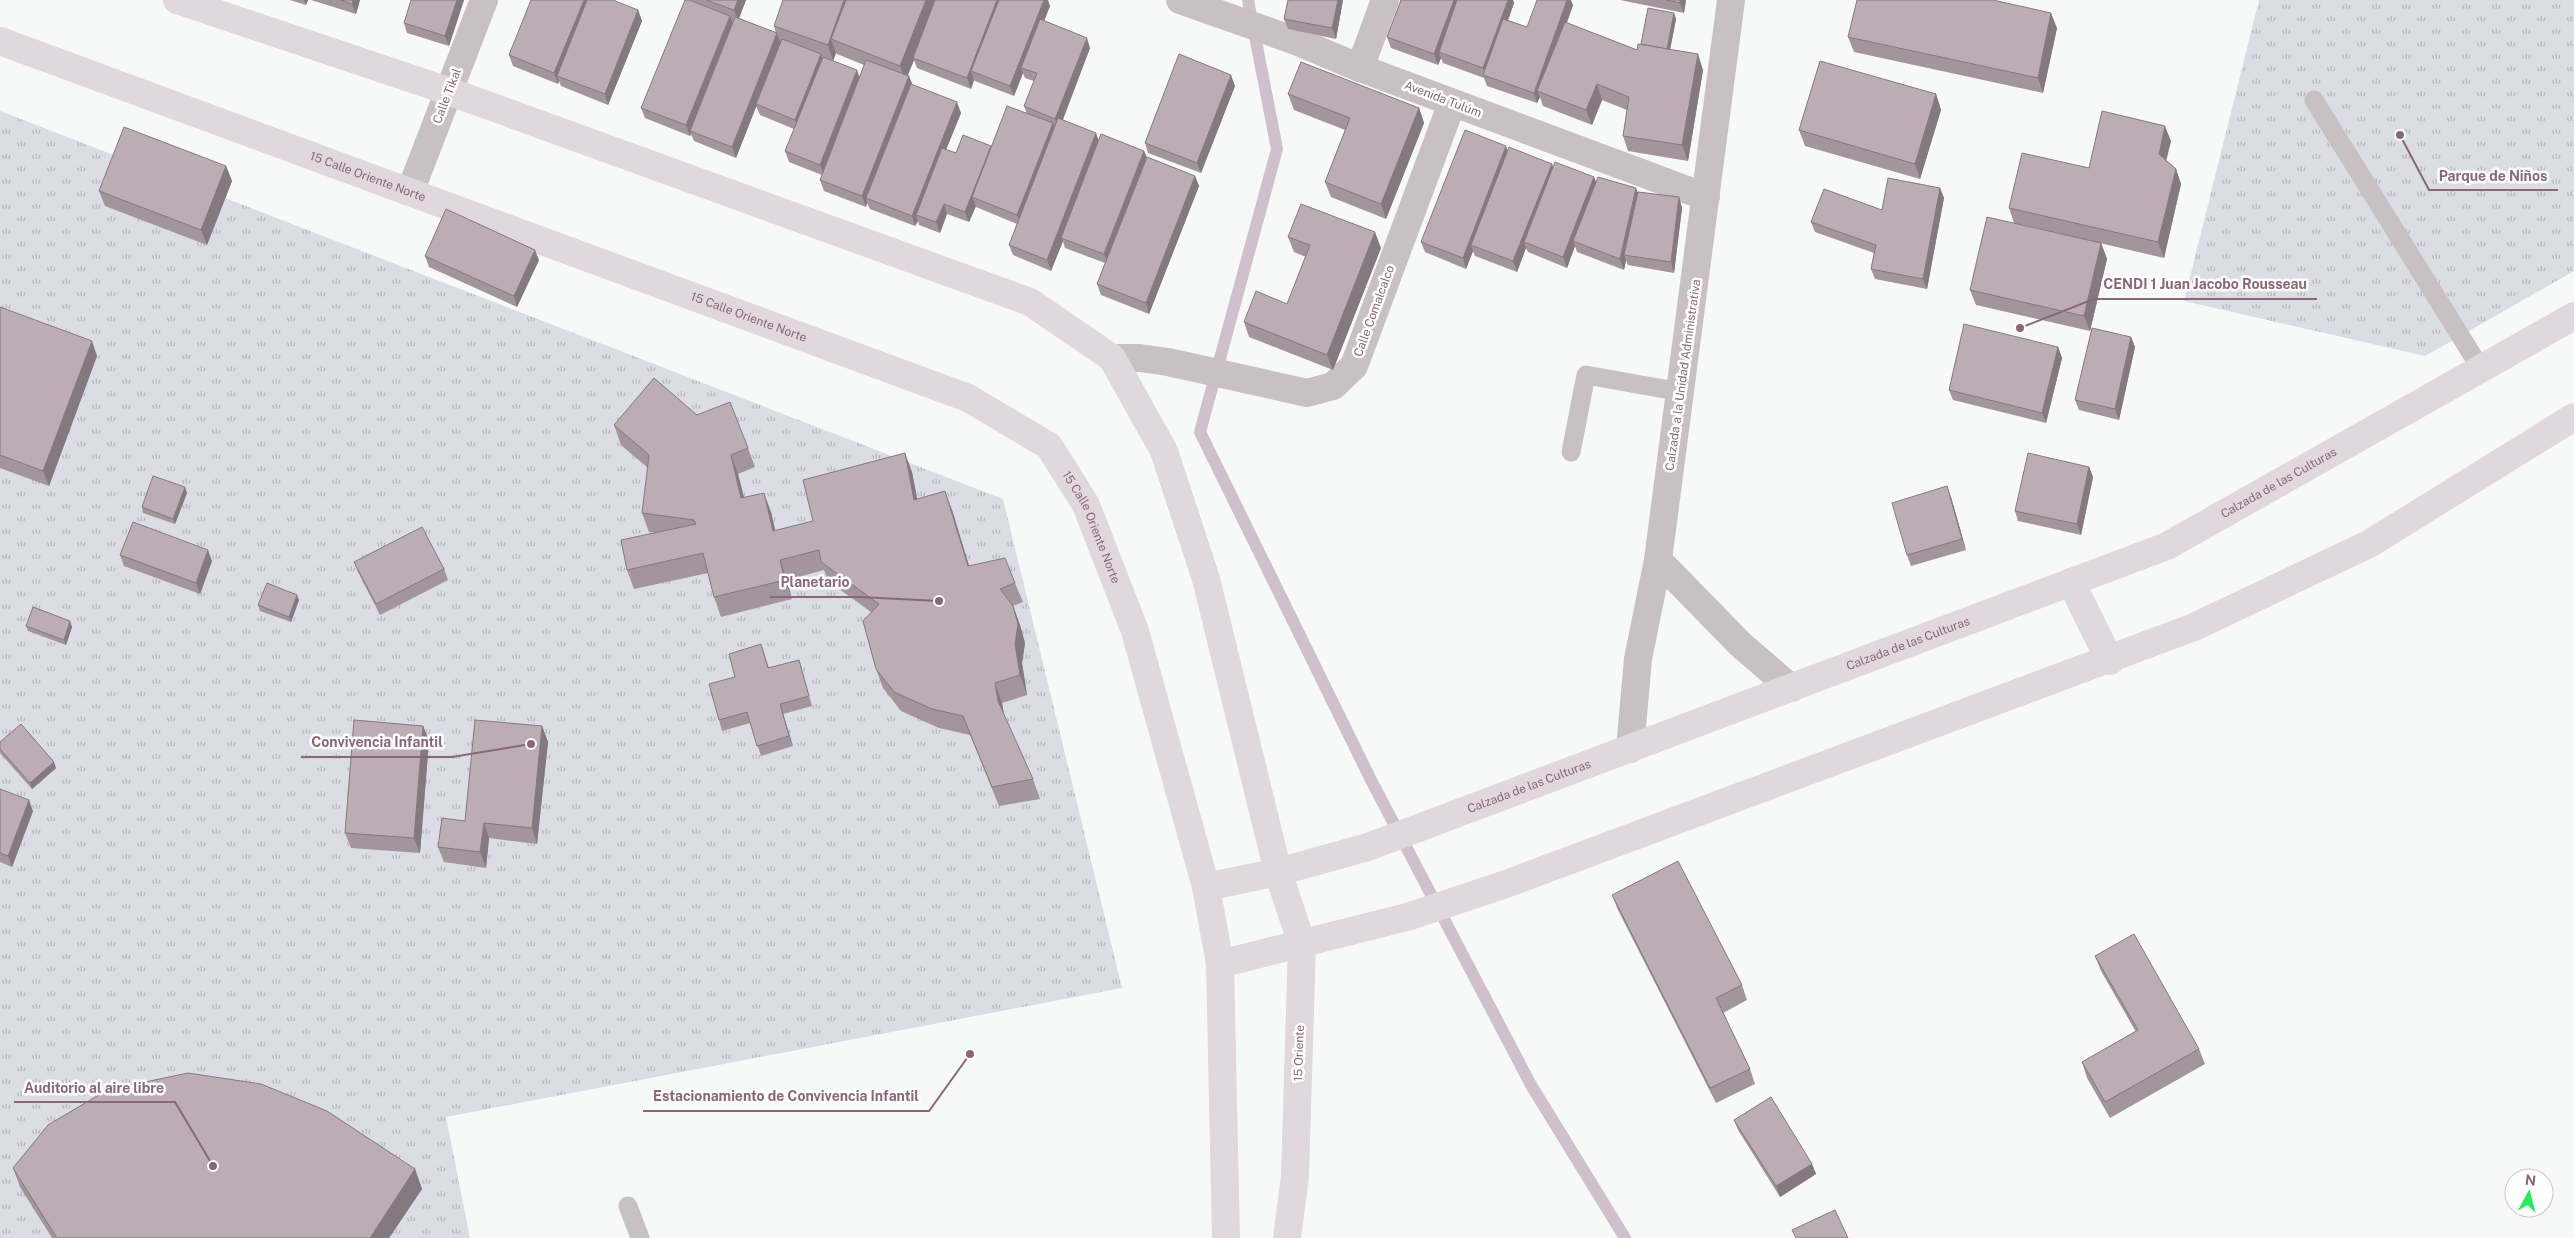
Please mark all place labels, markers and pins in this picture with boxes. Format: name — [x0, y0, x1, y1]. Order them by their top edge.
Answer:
callout: Parque de Niños — [2429, 161, 2558, 190]
callout: CENDI 1 Juan Jacobo Rousseau — [2094, 270, 2317, 299]
callout: Planetario — [770, 568, 859, 597]
callout: Convivencia Infantil — [301, 728, 452, 757]
callout: Auditorio al aire libre — [14, 1073, 175, 1102]
callout: Estacionamiento de Convivencia Infantil — [643, 1082, 929, 1111]

